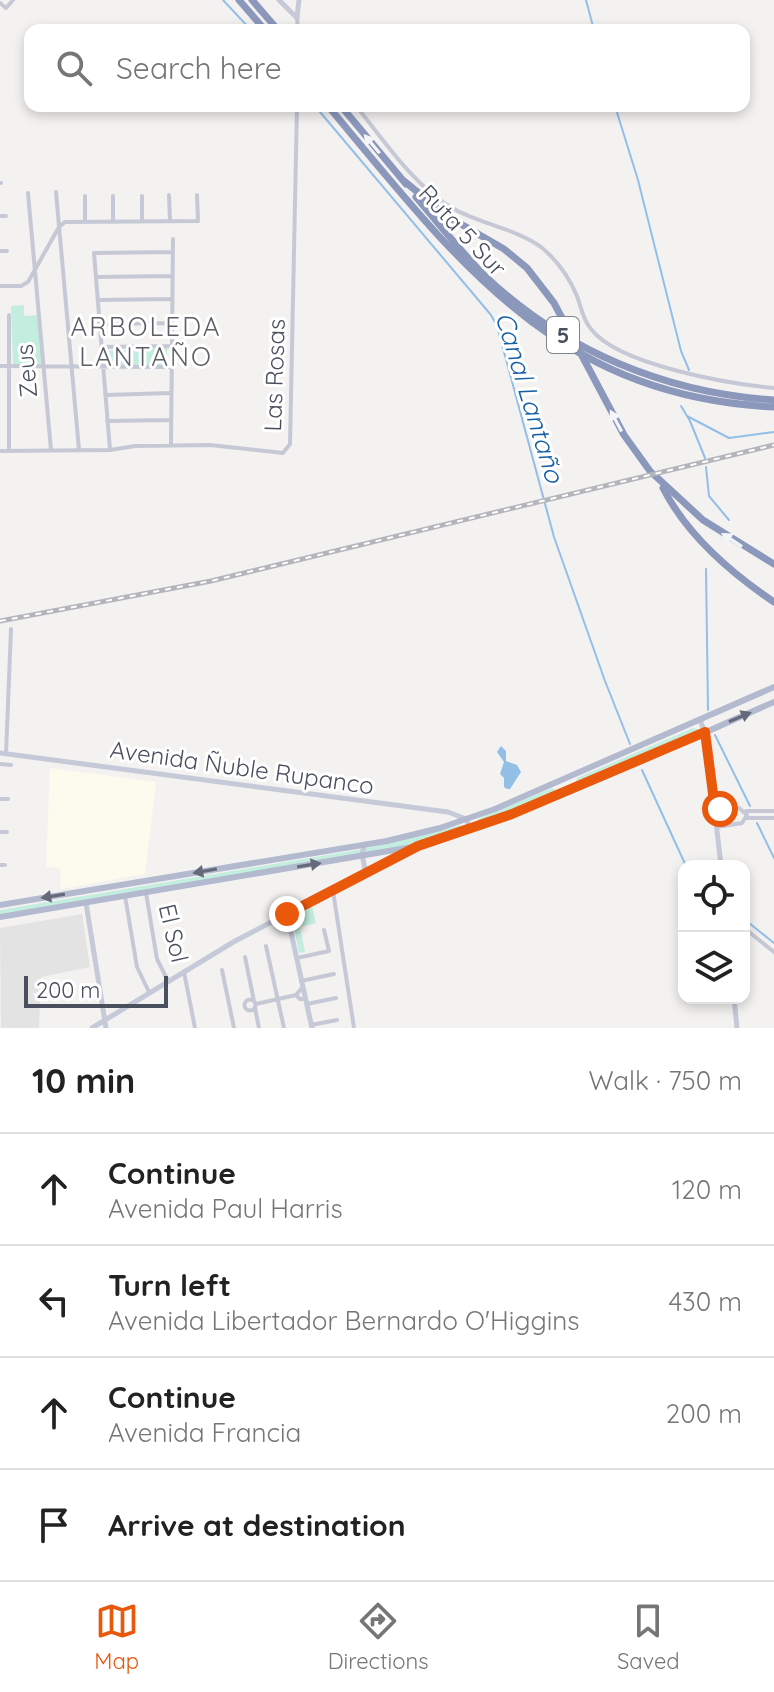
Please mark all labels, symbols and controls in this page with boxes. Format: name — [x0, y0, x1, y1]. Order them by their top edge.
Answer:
search box — [24, 24, 750, 112]
icon: search — [52, 46, 96, 90]
text: Search here — [116, 49, 282, 87]
one-way arrow — [364, 133, 381, 154]
street label: Ruta 5 Sur — [413, 178, 513, 282]
water label: Canal Lantaño — [488, 308, 572, 487]
district label: ARBOLEDA LANTAÑO — [70, 310, 222, 373]
road number: 5 — [547, 317, 579, 353]
street label: Las Rosas — [257, 318, 291, 432]
street label: Zeus — [9, 343, 43, 399]
one-way arrow — [610, 410, 623, 433]
one-way arrow — [721, 533, 743, 547]
one-way arrow — [728, 710, 752, 723]
street label: Avenida Ñuble Rupanco — [108, 734, 376, 800]
route start — [702, 791, 738, 827]
one-way arrow — [297, 859, 322, 871]
map controls — [678, 860, 750, 1004]
button: locate — [678, 860, 750, 932]
one-way arrow — [192, 865, 217, 878]
one-way arrow — [40, 891, 65, 903]
route end — [269, 896, 305, 932]
street label: El Sol — [153, 901, 195, 965]
button: layers — [678, 932, 750, 1004]
scale bar — [24, 972, 168, 1008]
text: 200 m — [36, 976, 100, 1004]
text: 10 min — [32, 1059, 135, 1102]
text: Walk · 750 m — [588, 1064, 742, 1097]
text: Continue — [108, 1154, 236, 1192]
icon: ahead — [32, 1167, 76, 1211]
text: 120 m — [672, 1173, 742, 1206]
text: Avenida Paul Harris — [108, 1192, 343, 1225]
text: Turn left — [108, 1266, 231, 1304]
icon: left — [32, 1279, 76, 1323]
text: 430 m — [668, 1285, 742, 1318]
text: Avenida Libertador Bernardo O'Higgins — [108, 1304, 579, 1337]
text: Continue — [108, 1378, 236, 1416]
icon: ahead — [32, 1391, 76, 1435]
text: 200 m — [666, 1397, 742, 1430]
text: Avenida Francia — [108, 1416, 301, 1449]
icon: arrive — [32, 1503, 76, 1547]
text: Arrive at destination — [108, 1506, 406, 1544]
tab: Map — [94, 1599, 139, 1675]
tab: Directions — [328, 1599, 428, 1675]
tab: Saved — [617, 1599, 680, 1675]

